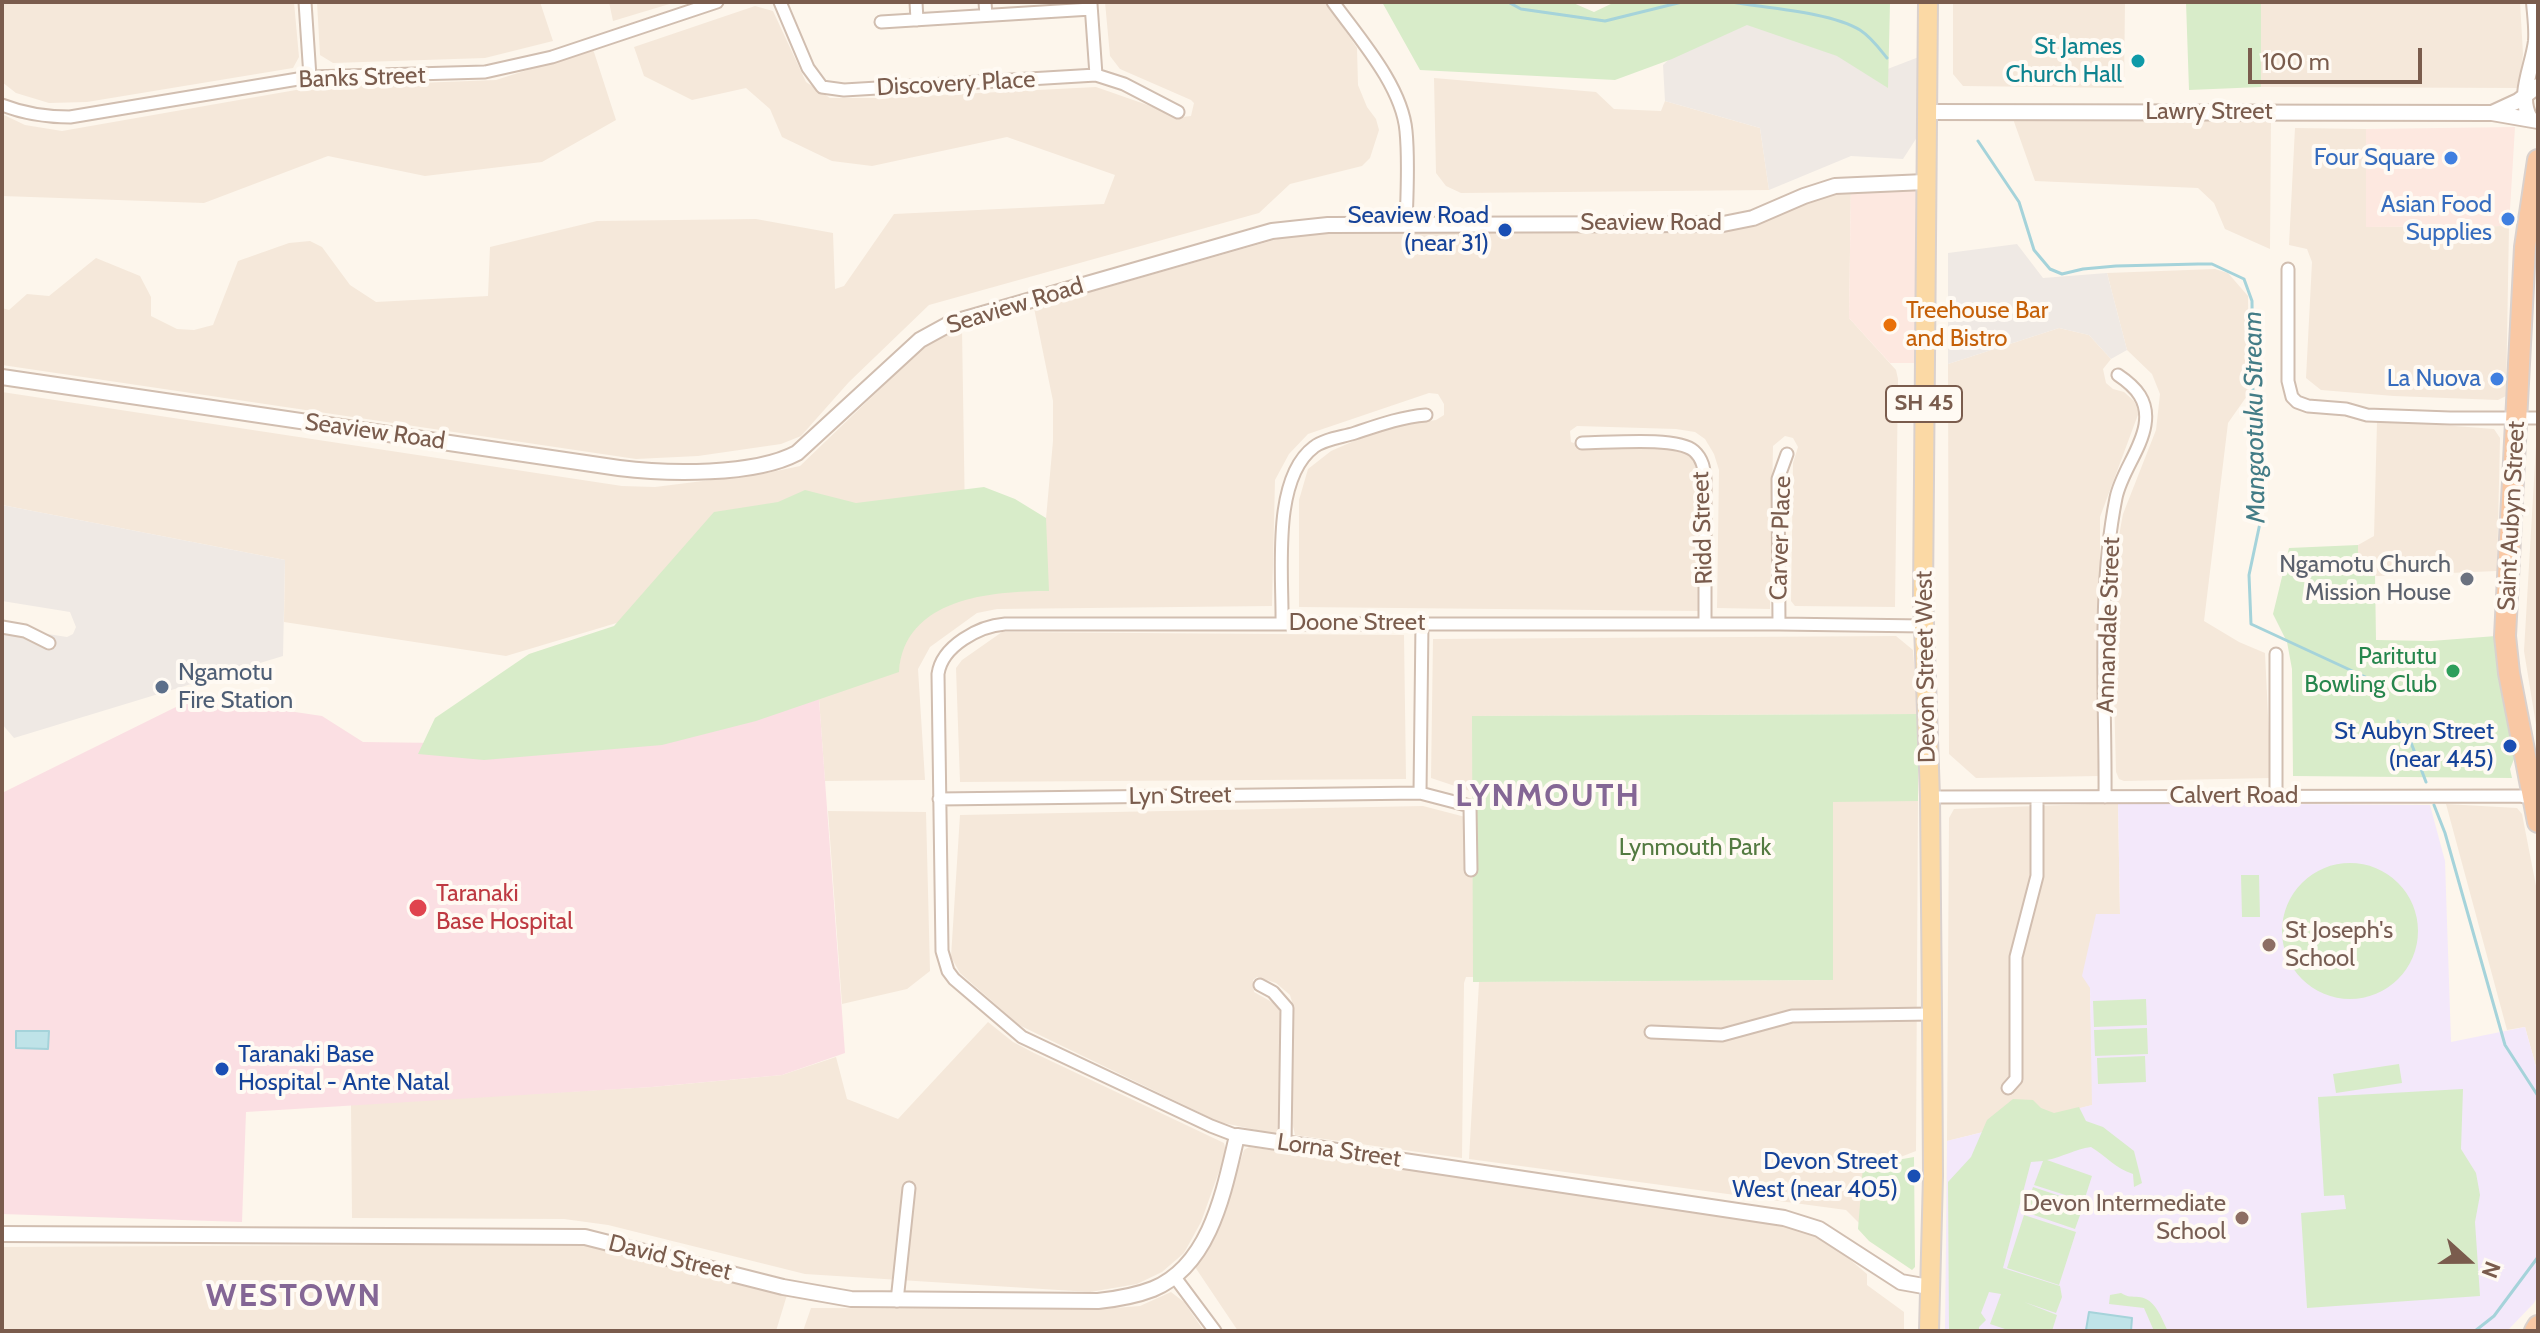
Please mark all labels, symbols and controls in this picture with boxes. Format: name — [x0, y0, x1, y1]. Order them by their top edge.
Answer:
scale bar — [2252, 32, 2426, 82]
place label: St James Church Hall — [2006, 33, 2122, 89]
text: 100 m — [2262, 47, 2330, 76]
marker: St James Church Hall — [2129, 52, 2147, 70]
street label: Banks Street — [298, 61, 426, 95]
street label: Discovery Place — [876, 65, 1036, 103]
street label: Lawry Street — [2145, 98, 2273, 126]
place label: Four Square — [2314, 144, 2435, 172]
marker: Four Square — [2442, 149, 2460, 167]
place label: Asian Food Supplies — [2381, 191, 2492, 247]
place label: Seaview Road (near 31) — [1348, 202, 1489, 258]
street label: Seaview Road — [1580, 209, 1722, 237]
marker: Asian Food Supplies — [2499, 210, 2517, 228]
marker: Seaview Road (near 31) — [1496, 221, 1514, 239]
street label: Seaview Road — [943, 272, 1087, 340]
place label: Treehouse Bar and Bistro — [1906, 297, 2048, 353]
water label: Mangaotuku Stream — [2238, 311, 2272, 523]
marker: Treehouse Bar and Bistro — [1881, 316, 1899, 334]
place label: La Nuova — [2387, 365, 2481, 393]
marker: La Nuova — [2488, 370, 2506, 388]
road number: SH 45 — [1886, 386, 1962, 422]
street label: Seaview Road — [303, 408, 447, 456]
street label: Saint Aubyn Street — [2493, 420, 2531, 612]
street label: Ridd Street — [1687, 471, 1719, 585]
street label: Carver Place — [1764, 475, 1798, 601]
street label: Annandale Street — [2092, 536, 2126, 714]
place label: Ngamotu Church Mission House — [2279, 551, 2451, 607]
marker: Ngamotu Church Mission House — [2458, 570, 2476, 588]
street label: Devon Street West — [1910, 571, 1942, 763]
street label: Doone Street — [1289, 609, 1425, 637]
place label: Paritutu Bowling Club — [2304, 643, 2437, 699]
place label: Ngamotu Fire Station — [178, 659, 293, 715]
marker: Paritutu Bowling Club — [2444, 662, 2462, 680]
marker: Ngamotu Fire Station — [153, 678, 171, 696]
place label: St Aubyn Street (near 445) — [2334, 718, 2494, 774]
marker: St Aubyn Street (near 445) — [2501, 737, 2519, 755]
district label: LYNMOUTH — [1455, 778, 1641, 816]
street label: Lyn Street — [1128, 781, 1232, 811]
street label: Calvert Road — [2170, 782, 2298, 810]
park label: Lynmouth Park — [1619, 834, 1771, 862]
place label: Taranaki Base Hospital — [436, 880, 573, 936]
marker: Taranaki Base Hospital — [407, 897, 429, 919]
place label: St Joseph's School — [2285, 917, 2393, 973]
marker: St Joseph's School — [2260, 936, 2278, 954]
place label: Taranaki Base Hospital - Ante Natal — [238, 1041, 449, 1097]
marker: Taranaki Base Hospital - Ante Natal — [213, 1060, 231, 1078]
street label: Lorna Street — [1275, 1128, 1403, 1174]
place label: Devon Street West (near 405) — [1732, 1148, 1898, 1204]
marker: Devon Street West (near 405) — [1905, 1167, 1923, 1185]
place label: Devon Intermediate School — [2023, 1190, 2226, 1246]
marker: Devon Intermediate School — [2233, 1209, 2251, 1227]
north arrow — [2428, 1221, 2508, 1301]
street label: David Street — [606, 1229, 734, 1287]
text: N — [2475, 1258, 2506, 1282]
district label: WESTOWN — [206, 1278, 382, 1316]

